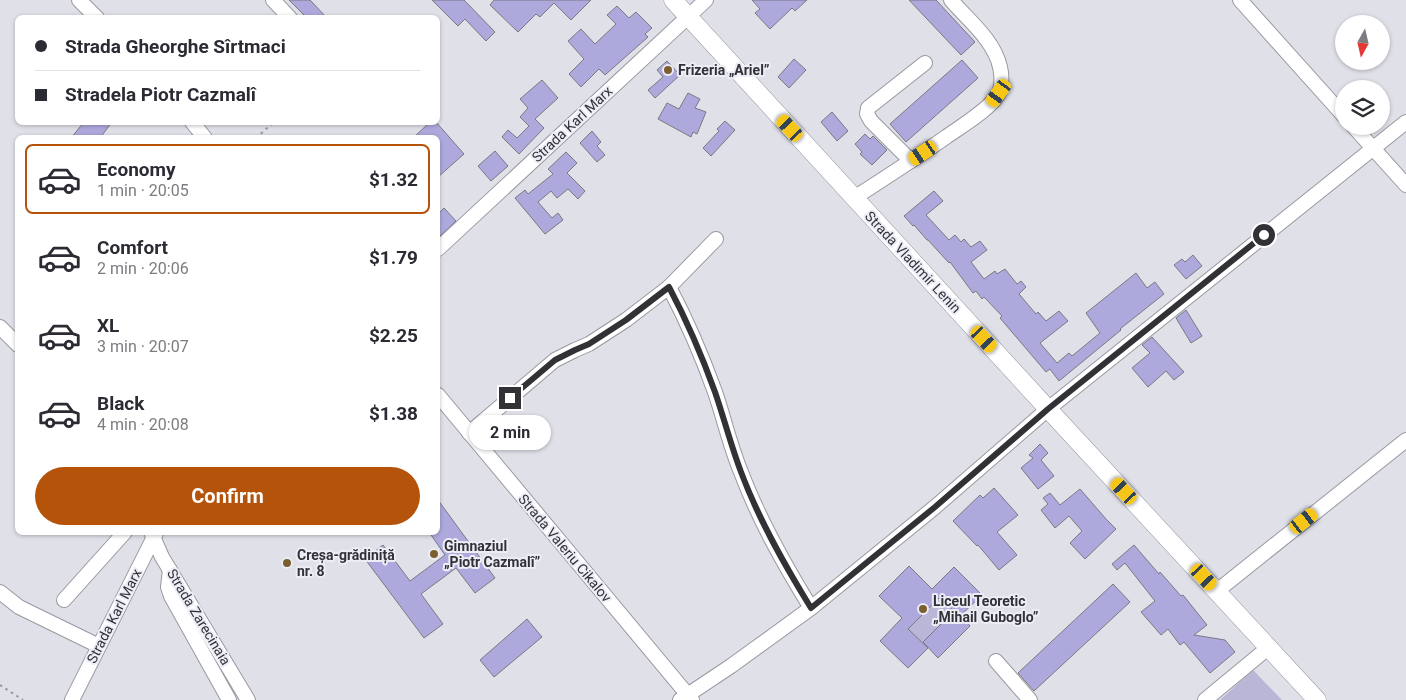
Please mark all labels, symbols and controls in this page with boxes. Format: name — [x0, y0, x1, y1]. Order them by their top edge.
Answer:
north arrow — [1335, 15, 1390, 70]
map controls — [1335, 15, 1390, 135]
text: Strada Gheorghe Sîrtmaci — [65, 35, 286, 58]
place label: Frizeria „Ariel” — [678, 62, 770, 78]
marker: Frizeria „Ariel” — [662, 64, 674, 76]
car — [984, 76, 1013, 110]
button: layers — [1335, 80, 1390, 135]
text: Stradela Piotr Cazmalî — [65, 83, 256, 106]
street label: Strada Karl Marx — [529, 83, 615, 165]
car — [774, 112, 805, 144]
car — [906, 138, 939, 168]
icon: car — [37, 157, 82, 202]
text: Economy — [97, 158, 176, 181]
text: $1.32 — [369, 168, 418, 191]
text: 1 min · 20:05 — [97, 181, 189, 200]
street label: Strada Vladimir Lenin — [862, 208, 964, 316]
route start — [1253, 224, 1275, 246]
icon: car — [37, 235, 82, 280]
text: Comfort — [97, 236, 168, 259]
text: $1.79 — [369, 246, 418, 269]
text: 2 min · 20:06 — [97, 259, 189, 278]
icon: car — [37, 313, 82, 358]
text: XL — [97, 314, 119, 337]
car — [968, 323, 999, 355]
text: $2.25 — [369, 324, 418, 347]
text: 3 min · 20:07 — [97, 337, 189, 356]
route end — [499, 387, 521, 409]
icon: car — [37, 391, 82, 436]
text: Black — [97, 392, 144, 415]
text: $1.38 — [369, 402, 418, 425]
text: 4 min · 20:08 — [97, 415, 189, 434]
callout: 2 min — [469, 416, 551, 450]
text: 2 min — [490, 423, 530, 442]
button: Confirm — [35, 467, 420, 525]
car — [1108, 475, 1139, 507]
street label: Strada Valeriu Cikalov — [515, 491, 615, 605]
car — [1287, 506, 1320, 536]
place label: Gimnaziul „Piotr Cazmalî” — [444, 538, 541, 570]
place label: Creșa-grădiniță nr. 8 — [297, 547, 395, 579]
marker: Gimnaziul „Piotr Cazmalî” — [428, 548, 440, 560]
marker: Creșa-grădiniță nr. 8 — [281, 557, 293, 569]
car — [1188, 561, 1219, 593]
street label: Strada Karl Marx — [83, 566, 145, 666]
street label: Strada Zarecinaia — [164, 566, 234, 668]
place label: Liceul Teoretic „Mihail Guboglo” — [933, 593, 1039, 625]
marker: Liceul Teoretic „Mihail Guboglo” — [917, 603, 929, 615]

